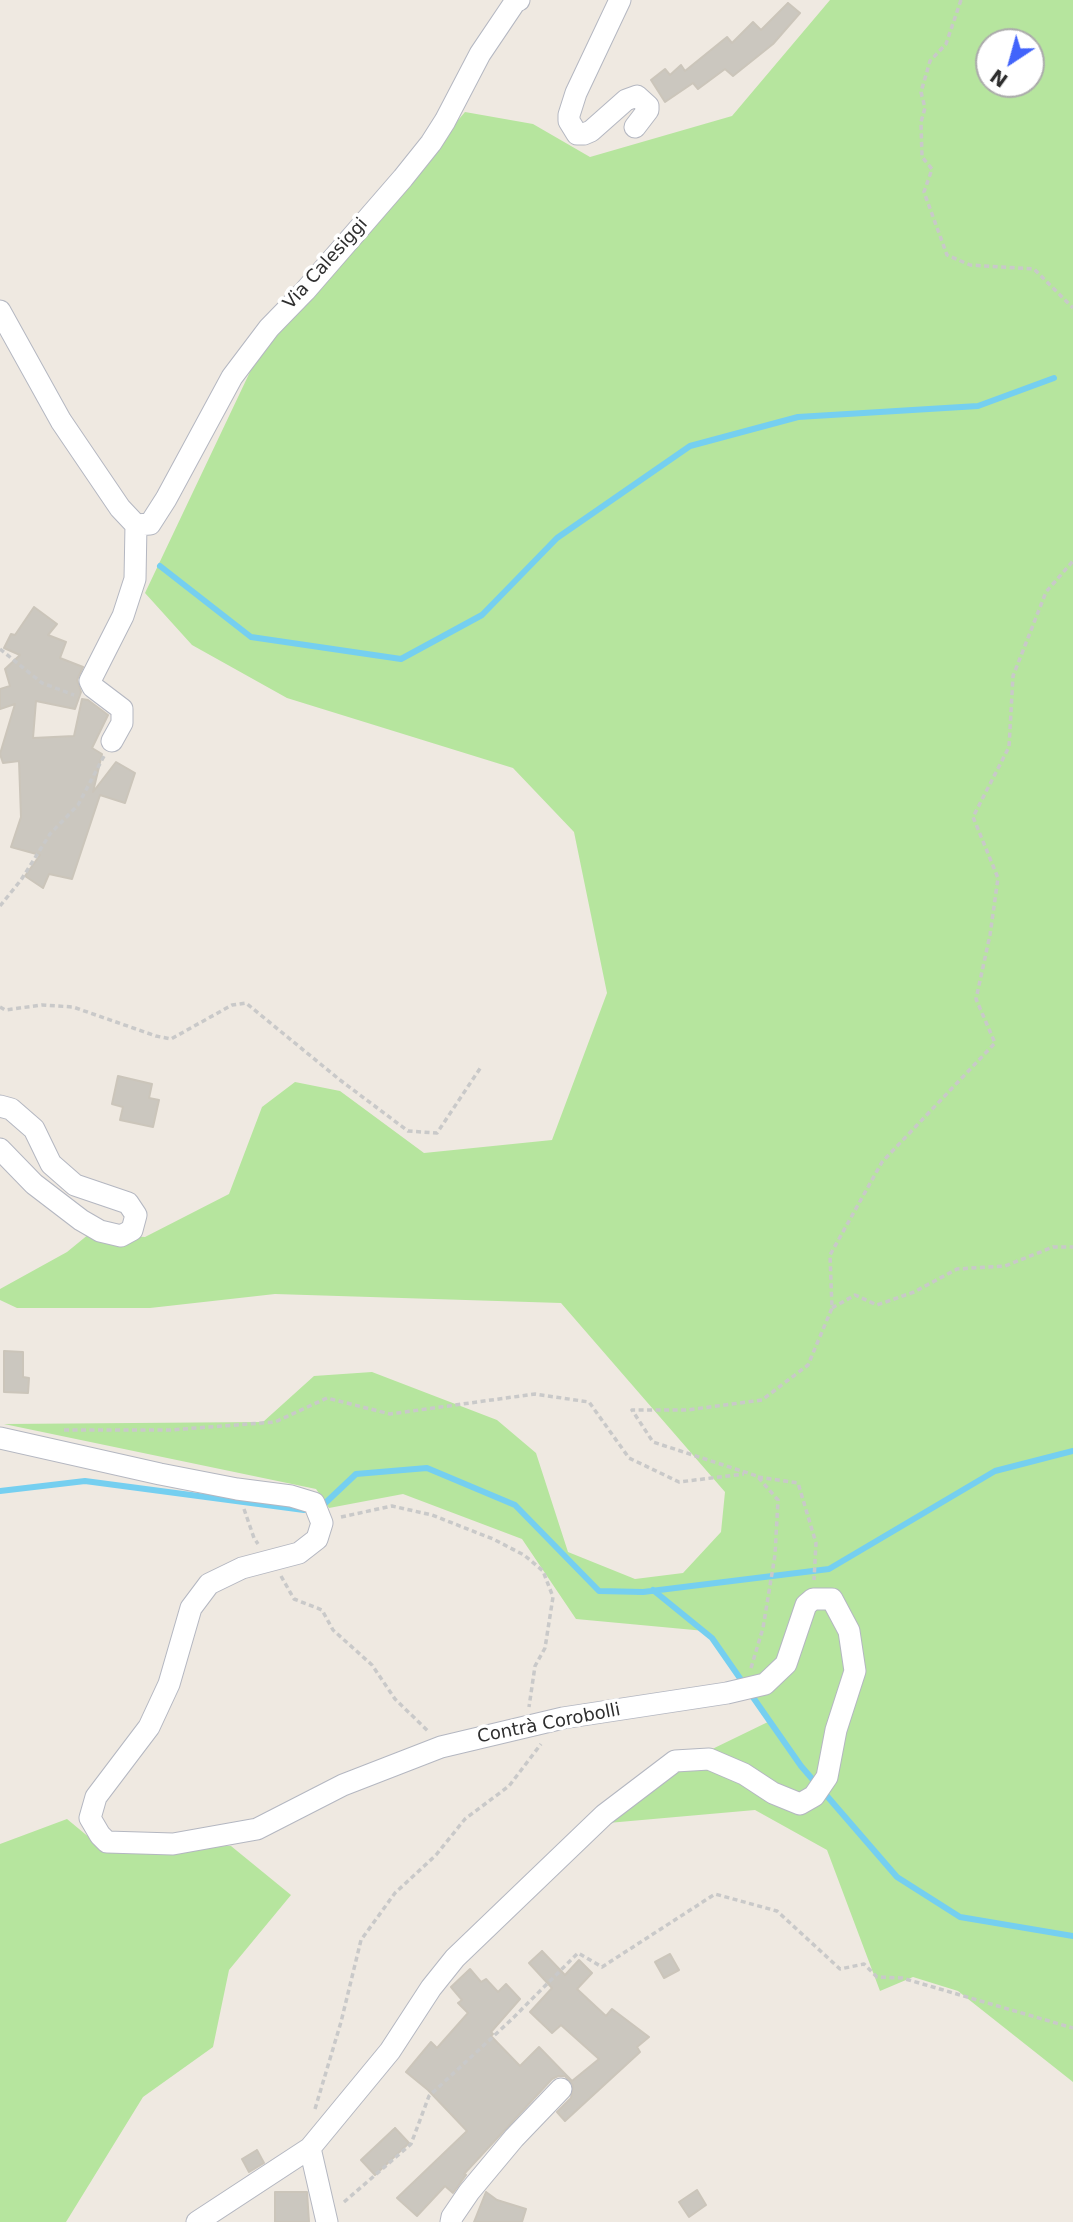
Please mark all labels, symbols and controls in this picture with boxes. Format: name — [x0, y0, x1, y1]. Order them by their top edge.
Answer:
north arrow — [975, 28, 1045, 98]
text: N — [986, 65, 1012, 92]
street label: Via Calesiggi — [279, 214, 373, 314]
street label: Contrà Corobolli — [476, 1700, 622, 1748]

